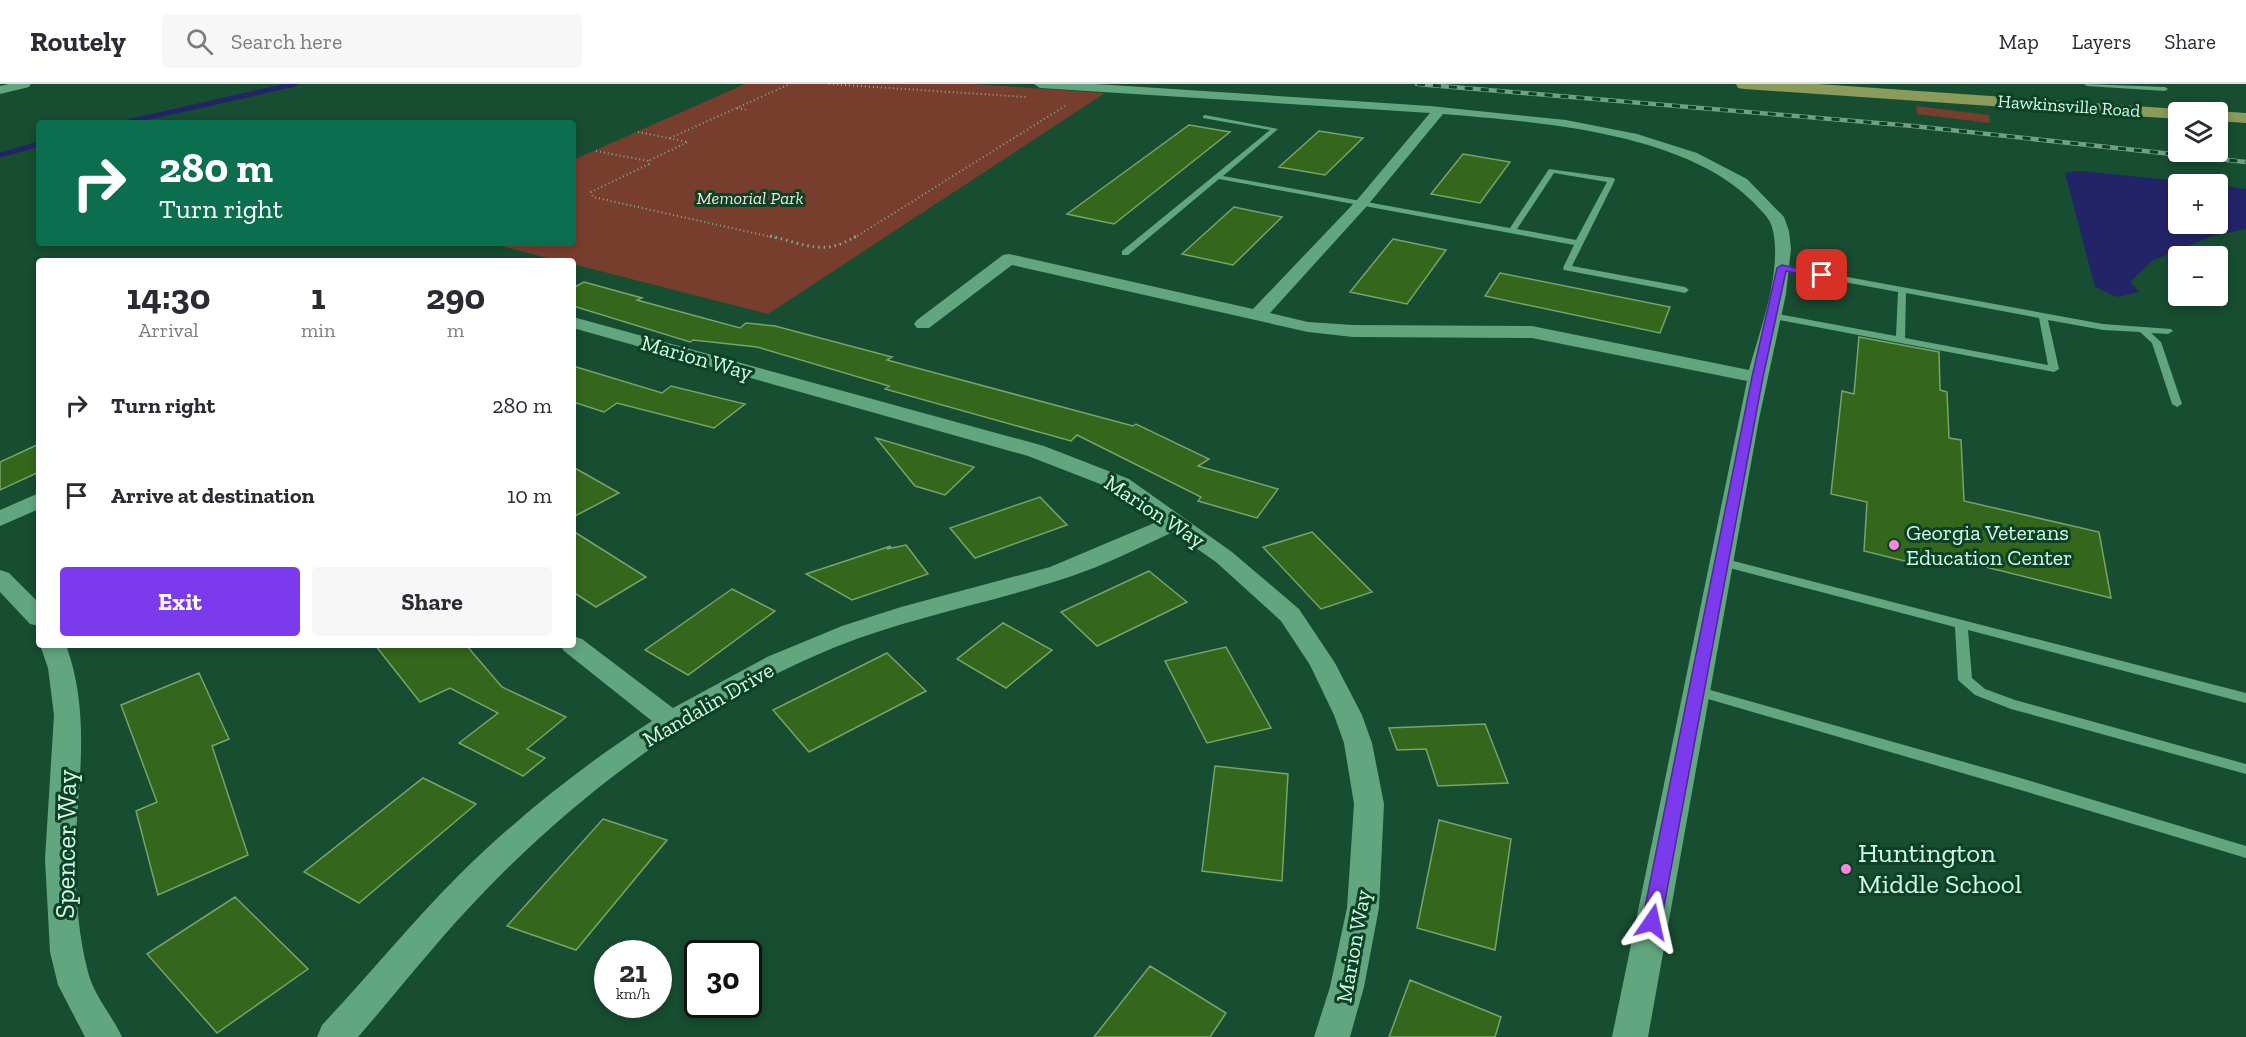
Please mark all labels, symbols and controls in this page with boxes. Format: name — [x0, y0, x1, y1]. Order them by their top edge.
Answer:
search box — [162, 14, 582, 68]
text: Routely — [30, 25, 126, 58]
icon: search — [183, 25, 216, 58]
text: Search here — [231, 28, 342, 55]
text: Map — [1999, 29, 2039, 54]
text: Layers — [2072, 29, 2131, 54]
text: Share — [2164, 29, 2216, 54]
street label: Hawkinsville Road — [1997, 90, 2141, 122]
map controls — [2168, 102, 2228, 306]
button: layers — [2168, 102, 2228, 162]
text: 280 m — [159, 142, 273, 193]
icon: right — [60, 144, 138, 222]
button: + — [2168, 174, 2228, 234]
park label: Memorial Park — [697, 187, 803, 209]
text: Turn right — [159, 193, 283, 225]
button: − — [2168, 246, 2228, 306]
pin — [1796, 249, 1847, 300]
icon: arrive — [1805, 258, 1838, 291]
text: 14:30 — [127, 275, 211, 318]
text: 1 — [311, 275, 326, 318]
text: 290 — [426, 275, 485, 318]
text: Arrival — [138, 318, 199, 342]
text: min — [301, 318, 335, 342]
text: m — [447, 318, 464, 342]
street label: Marion Way — [638, 329, 756, 386]
icon: right — [60, 389, 93, 422]
text: Turn right — [111, 392, 215, 419]
text: 280 m — [492, 392, 552, 419]
street label: Marion Way — [1099, 469, 1211, 554]
icon: arrive — [60, 479, 93, 512]
text: Arrive at destination — [111, 482, 314, 509]
text: 10 m — [507, 482, 552, 509]
place label: Georgia Veterans Education Center — [1906, 519, 2072, 571]
marker: Georgia Veterans Education Center — [1887, 538, 1901, 552]
button: Exit — [60, 567, 300, 636]
button: Share — [312, 567, 552, 636]
street label: Mandalin Drive — [638, 656, 778, 753]
street label: Spencer Way — [49, 769, 83, 919]
place label: Huntington Middle School — [1858, 837, 2022, 900]
marker: Huntington Middle School — [1839, 862, 1853, 876]
street label: Marion Way — [1330, 887, 1377, 1005]
position arrow — [1620, 890, 1684, 954]
speed limit sign: 30 — [684, 940, 762, 1018]
text: 21 — [619, 954, 647, 990]
text: km/h — [616, 985, 650, 1003]

